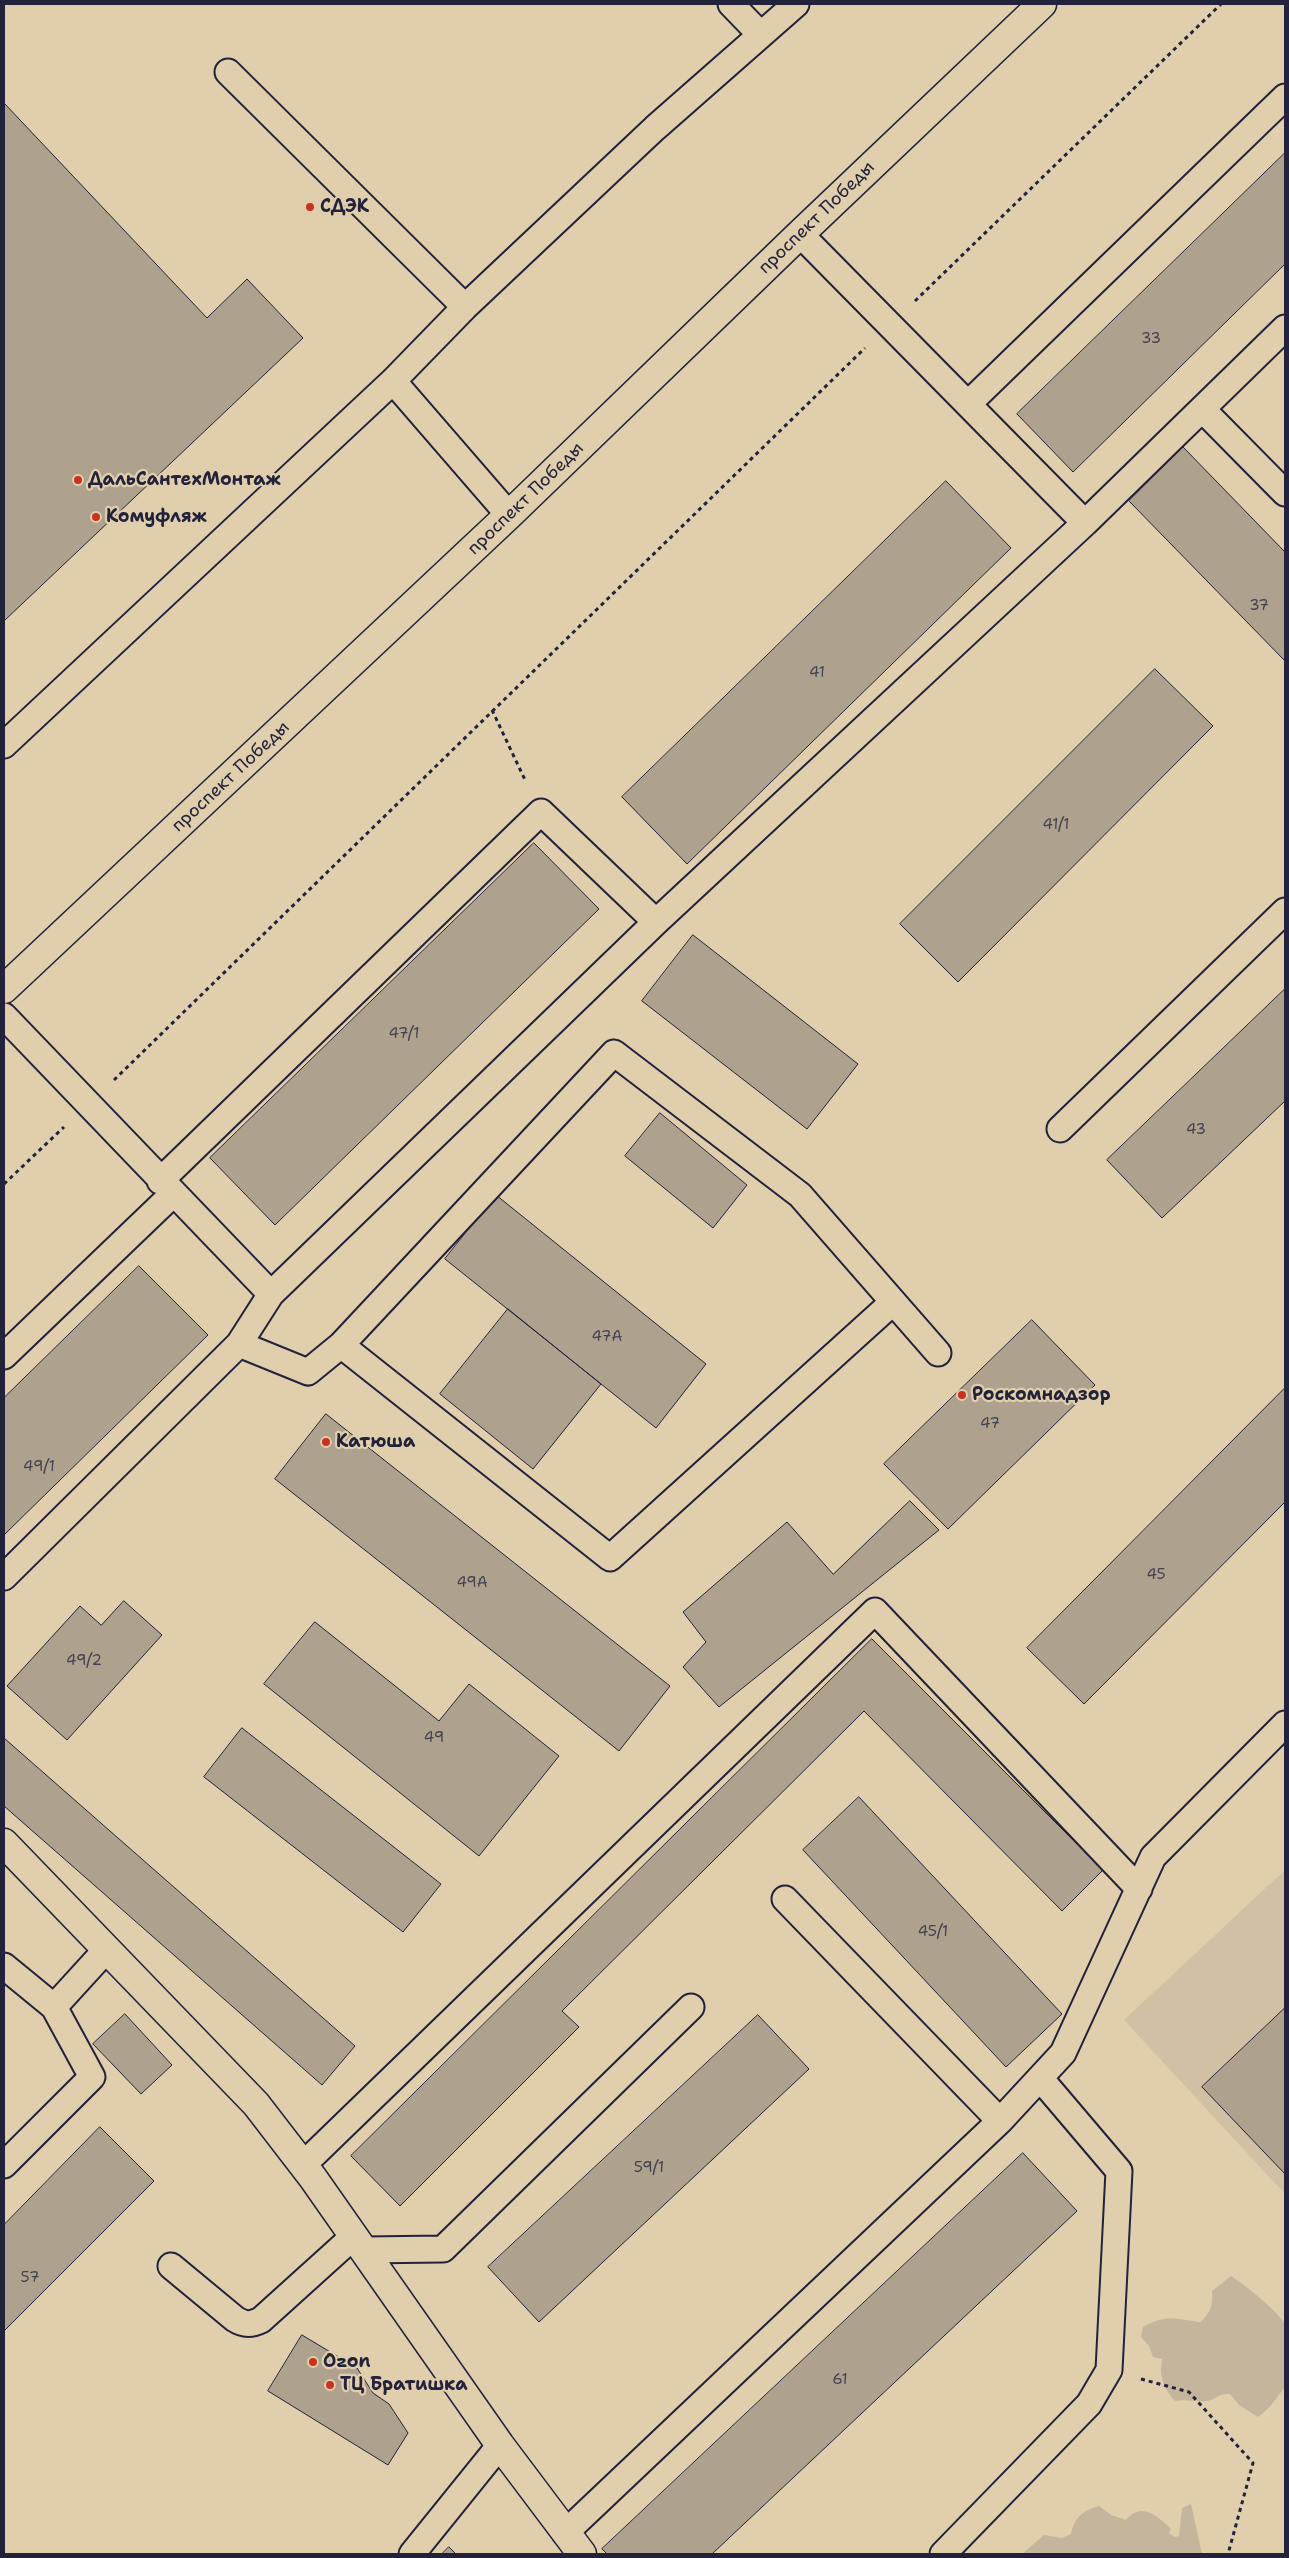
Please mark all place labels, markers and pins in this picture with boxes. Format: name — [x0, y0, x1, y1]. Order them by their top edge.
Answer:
place label: СДЭК — [320, 196, 369, 218]
marker: СДЭК — [304, 201, 316, 213]
place label: ДальСантехМонтаж — [88, 469, 281, 491]
marker: ДальСантехМонтаж — [72, 474, 84, 486]
place label: Комуфляж — [106, 506, 207, 528]
marker: Комуфляж — [90, 511, 102, 523]
place label: Роскомнадзор — [972, 1384, 1110, 1406]
marker: Роскомнадзор — [956, 1389, 968, 1401]
place label: Катюша — [336, 1431, 415, 1453]
marker: Катюша — [320, 1436, 332, 1448]
place label: Ozon — [323, 2351, 370, 2373]
marker: Ozon — [307, 2356, 319, 2368]
place label: ТЦ Братишка — [340, 2374, 468, 2396]
marker: ТЦ Братишка — [324, 2379, 336, 2391]

